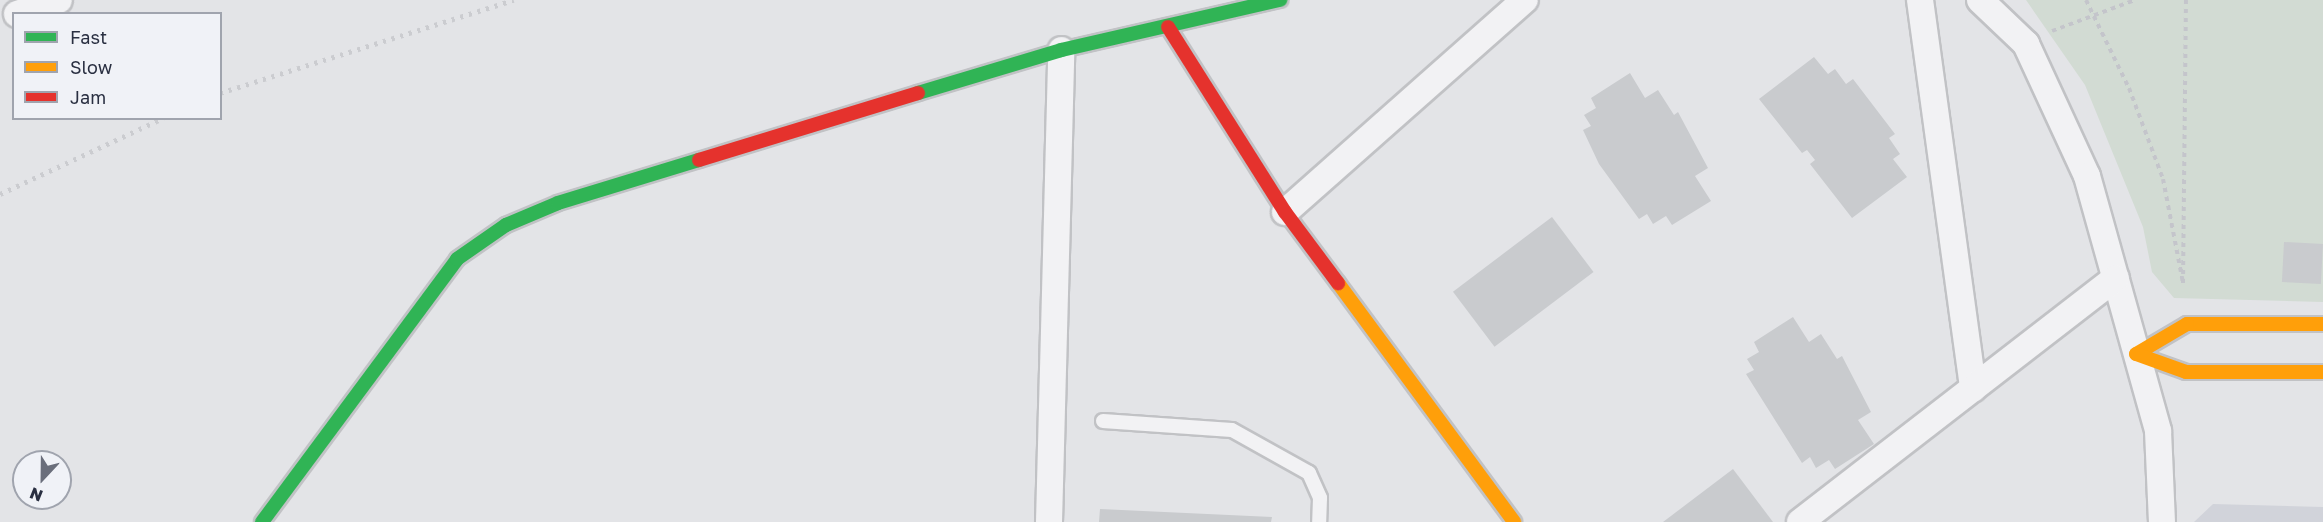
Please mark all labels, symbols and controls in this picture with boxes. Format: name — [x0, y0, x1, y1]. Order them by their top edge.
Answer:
legend — [12, 12, 222, 120]
text: Fast — [70, 26, 107, 48]
text: Slow — [70, 56, 112, 78]
text: Jam — [70, 86, 106, 108]
north arrow — [12, 450, 72, 510]
text: N — [27, 483, 45, 506]

